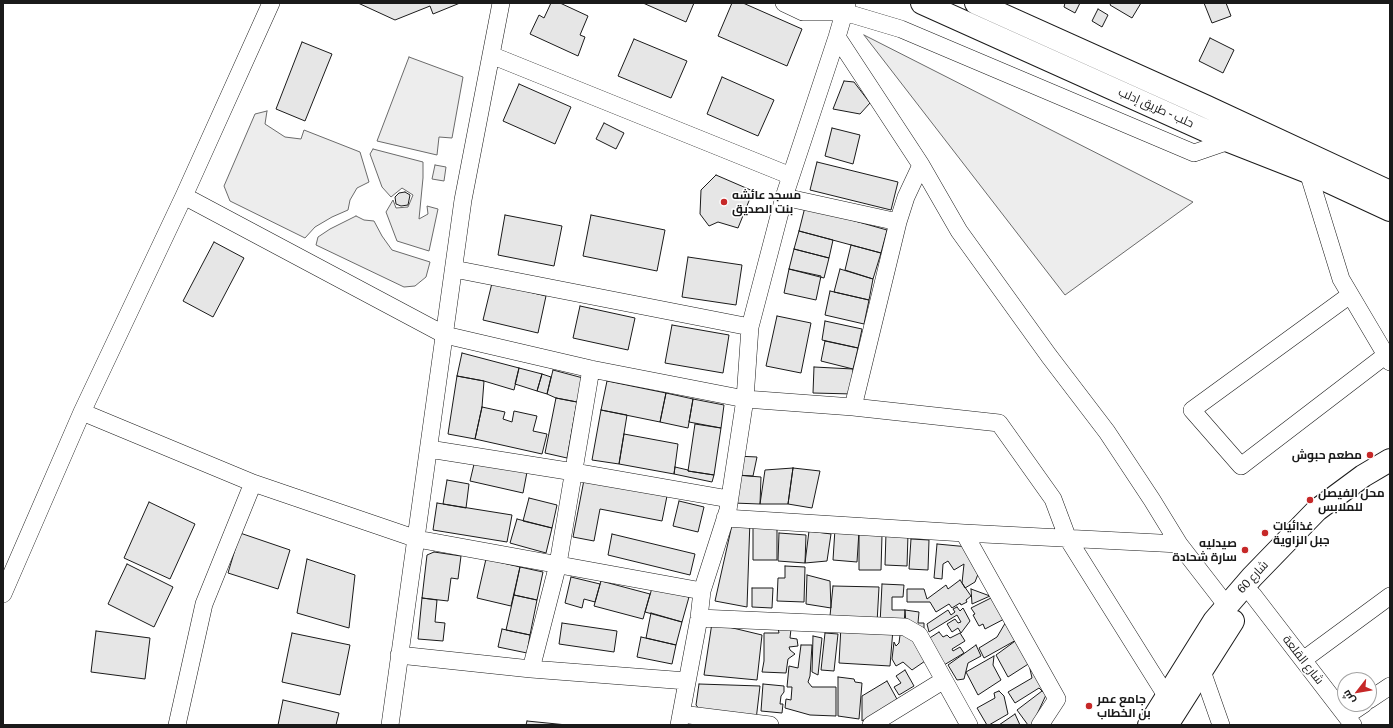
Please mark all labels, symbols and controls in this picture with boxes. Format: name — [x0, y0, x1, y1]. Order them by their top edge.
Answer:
street label: حلب - طريق إدلب — [1116, 85, 1196, 131]
place label: مسجد عائشه بنت الصديق — [732, 188, 801, 216]
marker: مسجد عائشه بنت الصديق — [719, 197, 729, 207]
place label: مطعم حبوش — [1292, 448, 1362, 462]
marker: مطعم حبوش — [1365, 450, 1375, 460]
place label: محل الفيصل للملابس — [1318, 486, 1385, 514]
marker: محل الفيصل للملابس — [1305, 495, 1315, 505]
place label: غذائيات جبل الزاوية — [1273, 519, 1330, 547]
marker: غذائيات جبل الزاوية — [1260, 528, 1270, 538]
place label: صيدليه سارة شحادة — [1172, 536, 1237, 564]
marker: صيدليه سارة شحادة — [1240, 545, 1250, 555]
street label: شارع 60 — [1234, 558, 1272, 596]
street label: شارع القلعة — [1279, 633, 1327, 687]
north arrow — [1337, 672, 1377, 712]
text: ش — [1337, 687, 1358, 708]
place label: جامع عمر بن الخطاب — [1097, 692, 1151, 720]
marker: جامع عمر بن الخطاب — [1084, 701, 1094, 711]

